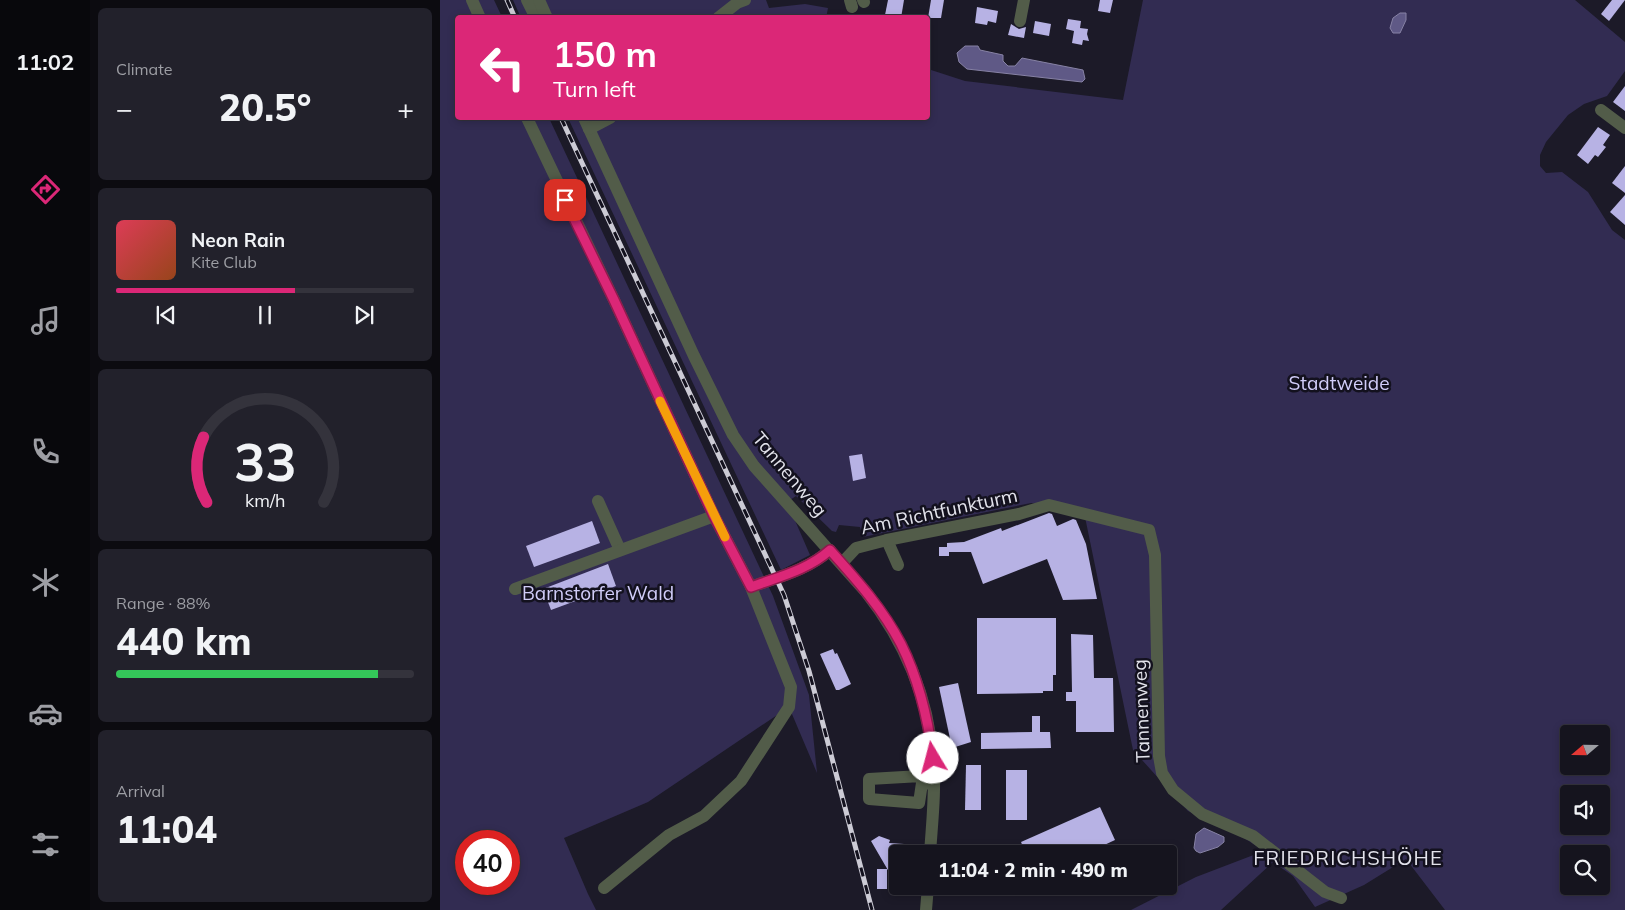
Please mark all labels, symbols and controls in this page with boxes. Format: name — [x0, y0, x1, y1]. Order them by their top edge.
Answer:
text: 150 m — [553, 32, 657, 76]
icon: left — [470, 35, 535, 100]
text: 11:02 — [16, 48, 74, 76]
text: Climate — [116, 59, 172, 79]
text: Turn left — [553, 75, 636, 103]
text: 20.5° — [219, 83, 311, 131]
text: − — [116, 91, 133, 126]
text: + — [397, 91, 414, 126]
icon: directions — [28, 172, 63, 207]
pin — [544, 179, 586, 221]
icon: arrive — [551, 186, 579, 214]
text: Neon Rain — [191, 228, 285, 252]
text: Kite Club — [191, 252, 257, 272]
icon: previous — [152, 301, 180, 329]
icon: pause — [251, 301, 279, 329]
icon: next — [350, 301, 378, 329]
icon: music — [28, 303, 63, 338]
park label: Stadtweide — [1289, 371, 1390, 395]
street label: Tannenweg — [748, 427, 832, 521]
text: 33 — [234, 429, 296, 494]
icon: phone — [28, 434, 63, 469]
street label: Am Richtfunkturm — [858, 483, 1020, 539]
text: km/h — [245, 489, 285, 511]
icon: climate — [28, 565, 63, 600]
park label: Barnstorfer Wald — [522, 581, 674, 605]
text: Range · 88% — [116, 593, 211, 613]
text: 440 km — [116, 617, 252, 665]
street label: Tannenweg — [1127, 659, 1155, 763]
icon: car — [28, 696, 63, 731]
north arrow — [1560, 725, 1610, 775]
map controls — [1560, 725, 1610, 895]
position arrow — [906, 731, 958, 783]
text: Arrival — [116, 781, 165, 801]
button: sound — [1560, 785, 1610, 835]
text: 11:04 — [116, 805, 217, 853]
icon: filters — [28, 827, 63, 862]
speed limit sign: 40 — [455, 830, 520, 895]
district label: FRIEDRICHSHÖHE — [1253, 845, 1443, 870]
button: search — [1560, 845, 1610, 895]
text: 11:04 · 2 min · 490 m — [938, 858, 1128, 882]

